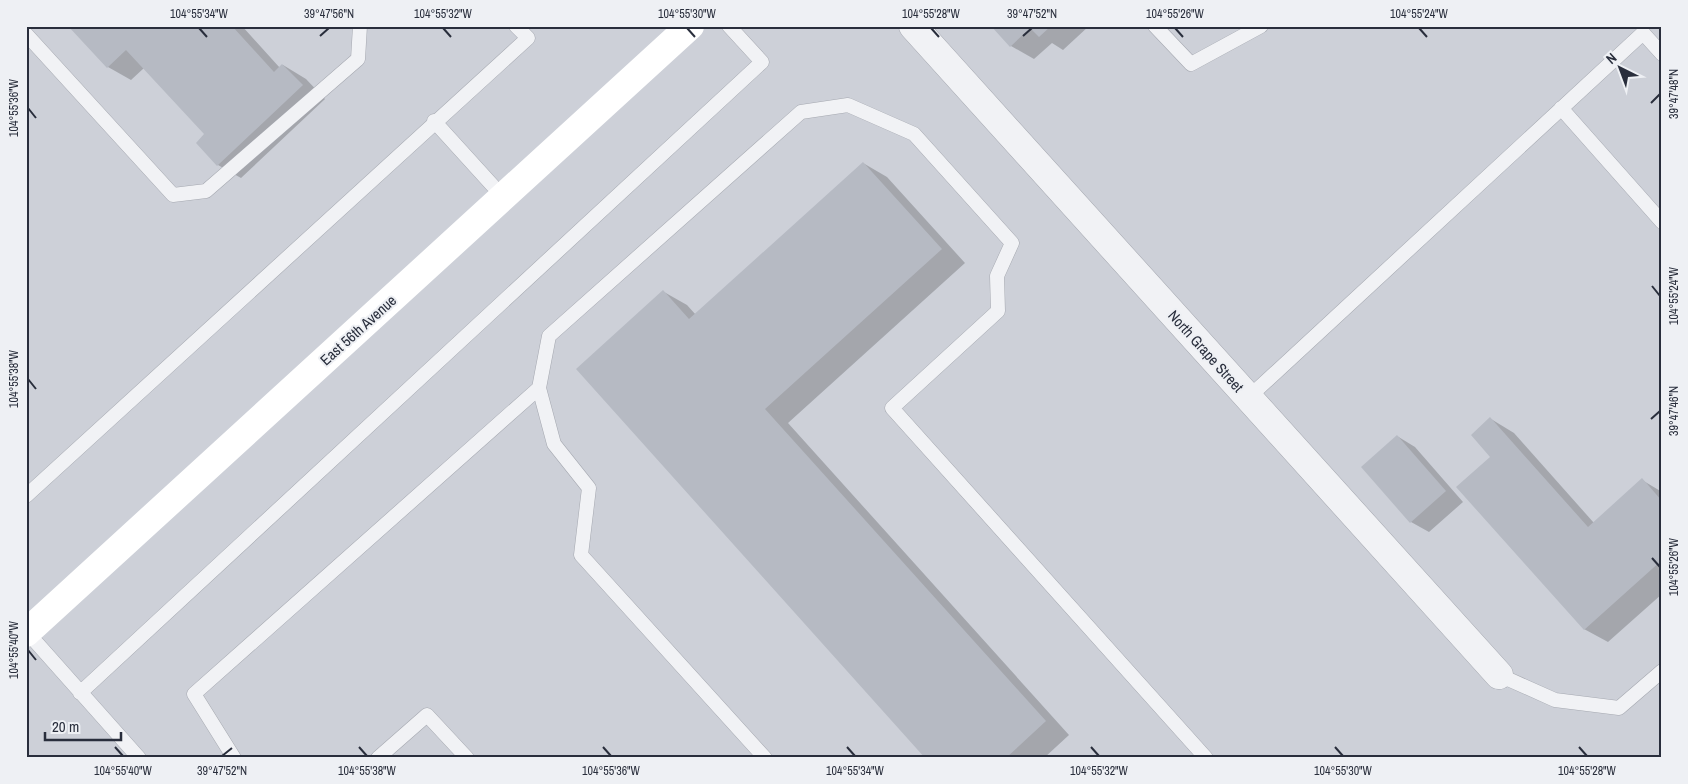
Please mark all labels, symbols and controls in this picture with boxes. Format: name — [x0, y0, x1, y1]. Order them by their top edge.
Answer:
text: 104°55'34"W — [170, 6, 229, 22]
text: 39°47'56"N — [304, 6, 354, 22]
text: 104°55'32"W — [414, 6, 473, 22]
text: 104°55'30"W — [658, 6, 717, 22]
text: 104°55'28"W — [902, 6, 961, 22]
text: 39°47'52"N — [1007, 6, 1057, 22]
text: 104°55'26"W — [1146, 6, 1205, 22]
text: 104°55'24"W — [1390, 6, 1449, 22]
north arrow — [1596, 42, 1646, 92]
text: N — [1602, 49, 1620, 68]
text: 39°47'48"N — [1666, 69, 1682, 119]
text: 104°55'36"W — [6, 78, 22, 137]
text: 104°55'24"W — [1666, 266, 1682, 325]
street label: East 56th Avenue — [315, 290, 401, 370]
street label: North Grape Street — [1163, 305, 1249, 397]
text: 104°55'38"W — [6, 349, 22, 408]
text: 39°47'46"N — [1666, 386, 1682, 436]
text: 104°55'26"W — [1666, 537, 1682, 596]
text: 104°55'40"W — [6, 620, 22, 679]
scale bar — [45, 709, 121, 741]
text: 20 m — [52, 716, 79, 737]
text: 104°55'40"W — [94, 763, 153, 779]
text: 39°47'52"N — [197, 763, 247, 779]
text: 104°55'38"W — [338, 763, 397, 779]
text: 104°55'36"W — [582, 763, 641, 779]
text: 104°55'34"W — [826, 763, 885, 779]
text: 104°55'32"W — [1070, 763, 1129, 779]
text: 104°55'30"W — [1314, 763, 1373, 779]
text: 104°55'28"W — [1558, 763, 1617, 779]

